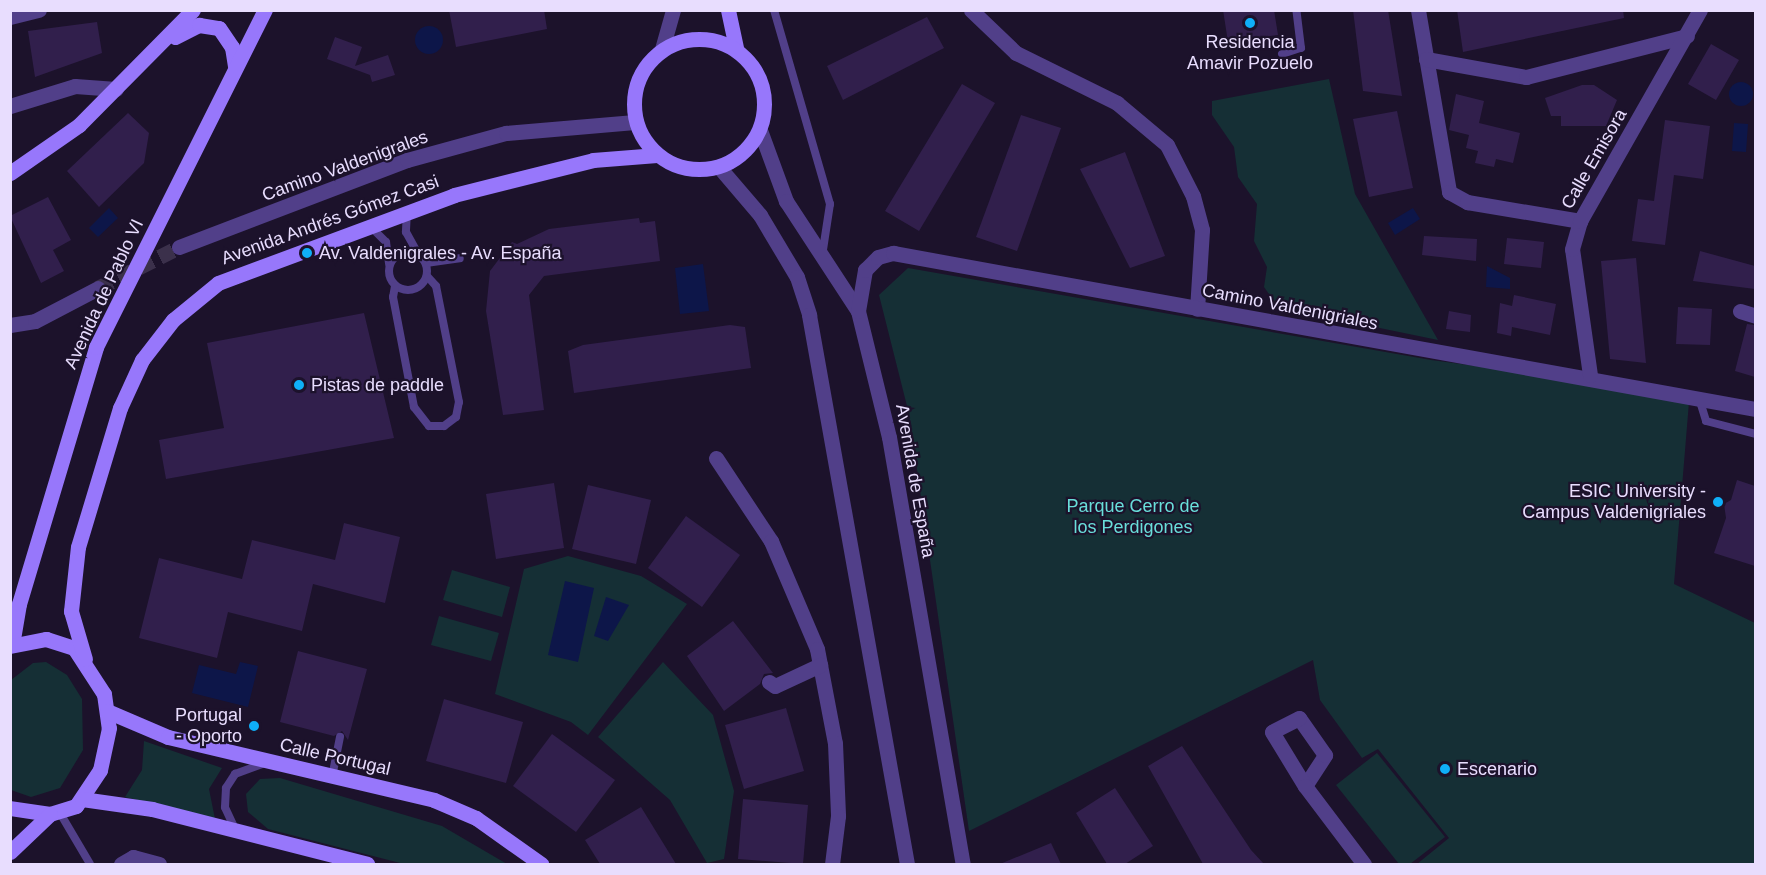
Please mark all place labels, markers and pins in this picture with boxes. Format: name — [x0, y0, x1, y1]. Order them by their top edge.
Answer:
marker: Residencia Amavir Pozuelo — [1243, 16, 1257, 30]
place label: Residencia Amavir Pozuelo — [1187, 32, 1313, 74]
place label: Av. Valdenigrales - Av. España — [319, 242, 562, 264]
marker: Av. Valdenigrales - Av. España — [300, 246, 314, 260]
place label: Pistas de paddle — [311, 374, 444, 396]
marker: Pistas de paddle — [292, 378, 306, 392]
place label: ESIC University - Campus Valdenigriales — [1522, 481, 1706, 524]
marker: ESIC University - Campus Valdenigriales — [1711, 495, 1725, 509]
place label: Portugal - Oporto — [175, 705, 242, 748]
marker: Portugal - Oporto — [247, 719, 261, 733]
place label: Escenario — [1457, 758, 1537, 780]
marker: Escenario — [1438, 762, 1452, 776]

